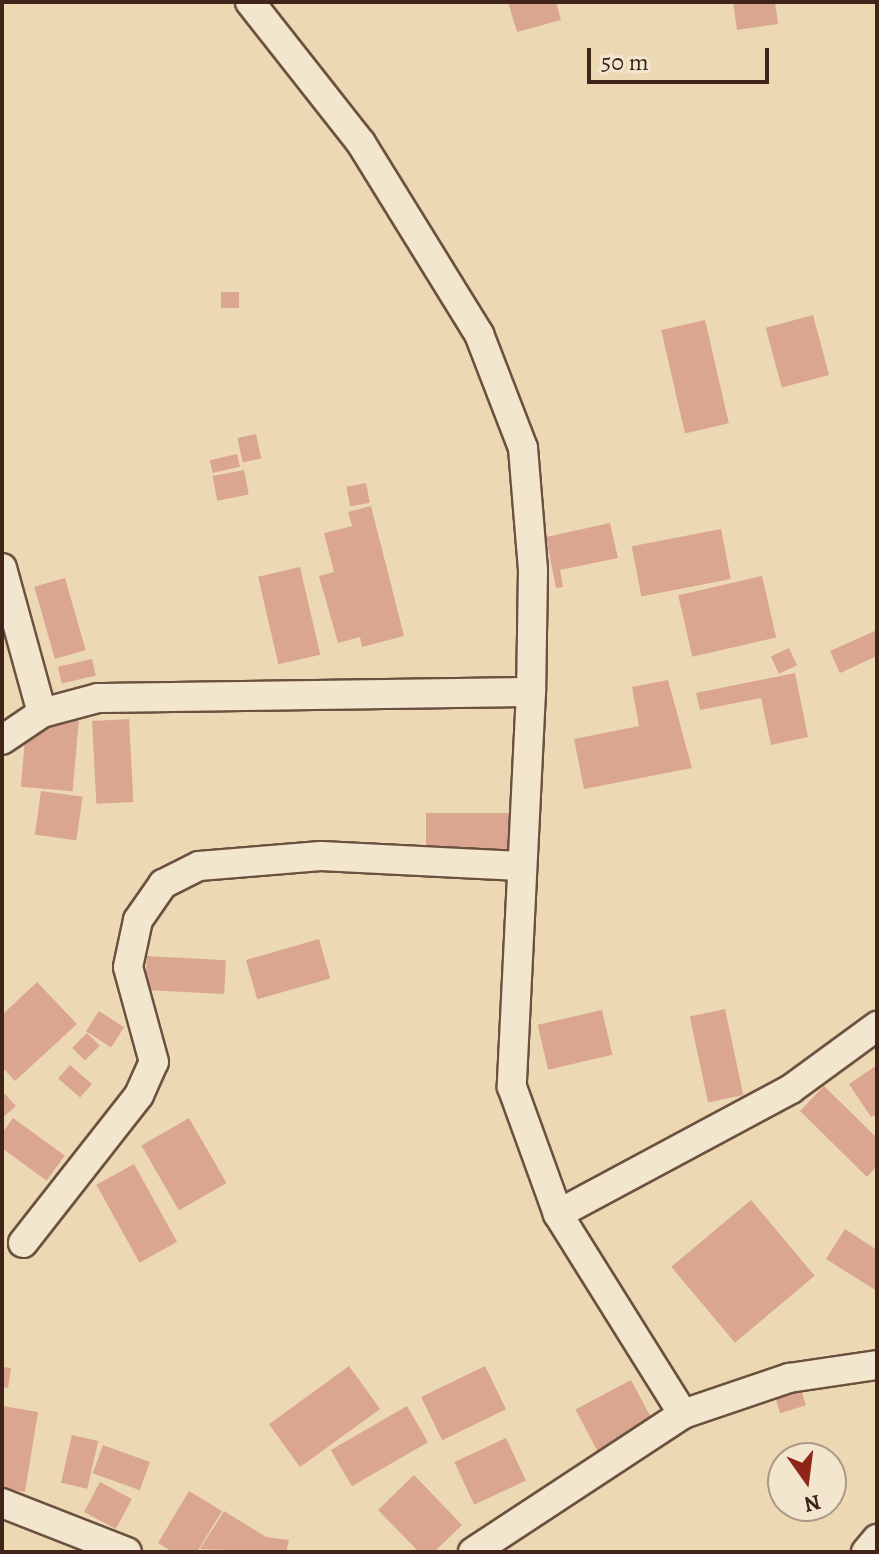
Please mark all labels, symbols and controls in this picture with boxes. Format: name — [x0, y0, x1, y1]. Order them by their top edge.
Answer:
scale bar — [591, 32, 773, 82]
text: 50 m — [601, 46, 649, 78]
north arrow — [767, 1442, 847, 1522]
text: N — [801, 1487, 824, 1520]

